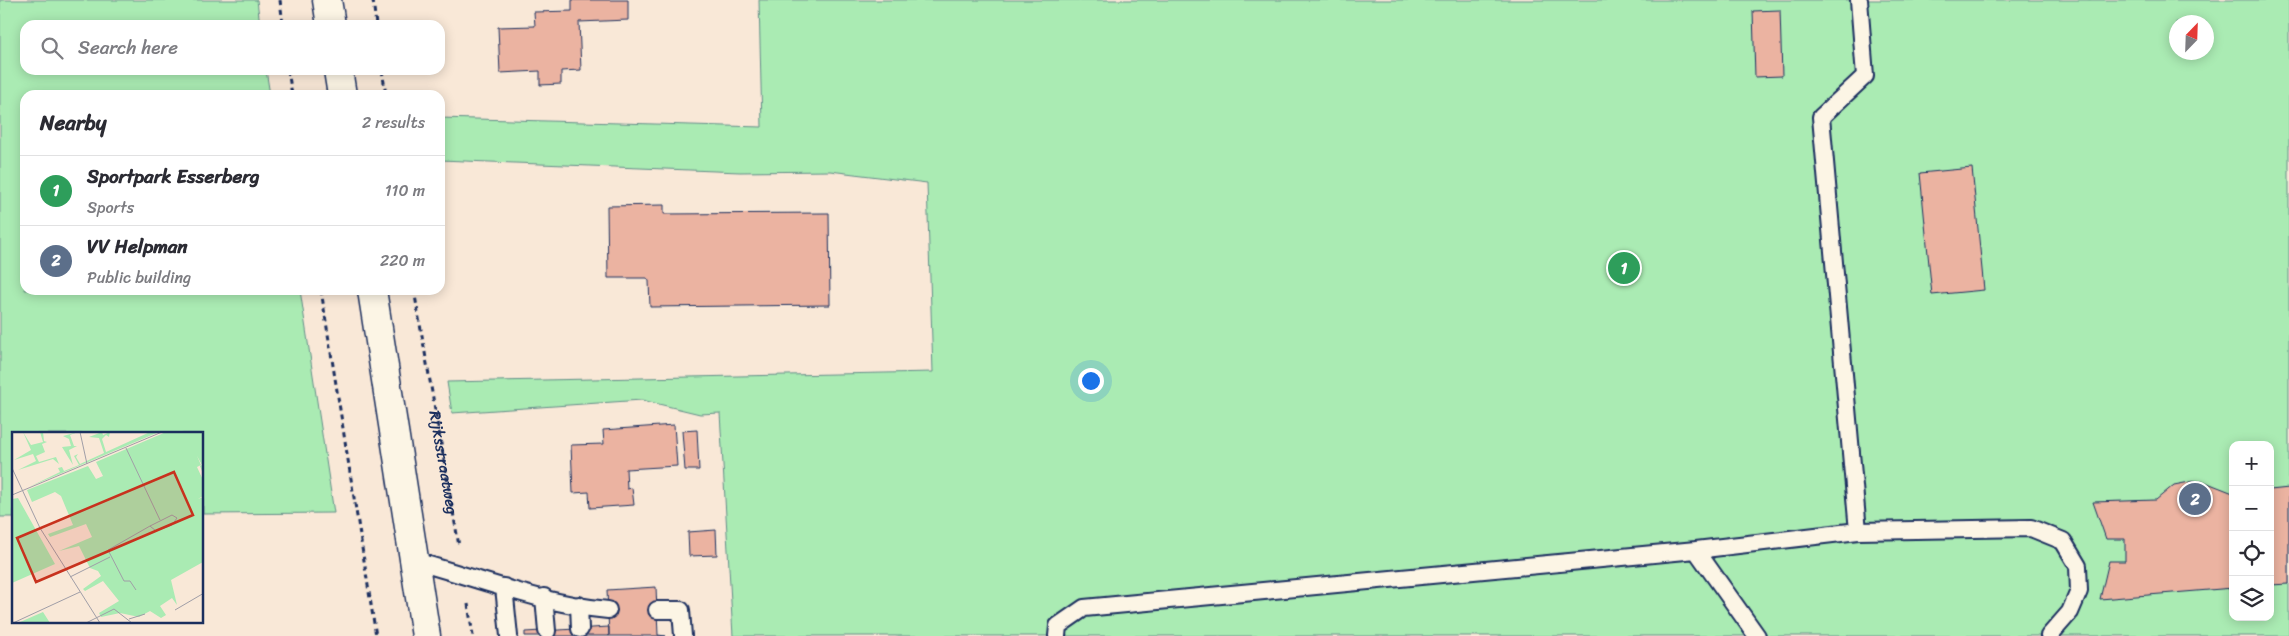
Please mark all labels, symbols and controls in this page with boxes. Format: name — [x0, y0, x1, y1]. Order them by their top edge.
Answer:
north arrow — [2169, 15, 2214, 60]
search box — [20, 20, 445, 75]
text: Search here — [78, 31, 178, 64]
icon: search — [38, 34, 66, 62]
text: Nearby — [40, 104, 106, 142]
text: 2 results — [362, 108, 425, 137]
text: Sportpark Esserberg — [87, 160, 260, 193]
text: 1 — [53, 176, 59, 205]
text: 110 m — [385, 176, 425, 205]
text: Sports — [87, 193, 134, 222]
text: VV Helpman — [87, 230, 188, 263]
text: 2 — [51, 246, 61, 275]
text: 220 m — [380, 246, 425, 275]
pin: 1 — [1608, 249, 1640, 287]
text: Public building — [87, 263, 191, 292]
your location — [1078, 368, 1104, 394]
street label: Rijksstraatweg — [421, 408, 468, 517]
inset map — [12, 432, 204, 624]
map controls — [2229, 441, 2274, 621]
button: + — [2229, 441, 2274, 486]
pin: 2 — [2179, 480, 2211, 518]
button: − — [2229, 486, 2274, 531]
button: locate — [2229, 531, 2274, 576]
button: layers — [2229, 576, 2274, 621]

